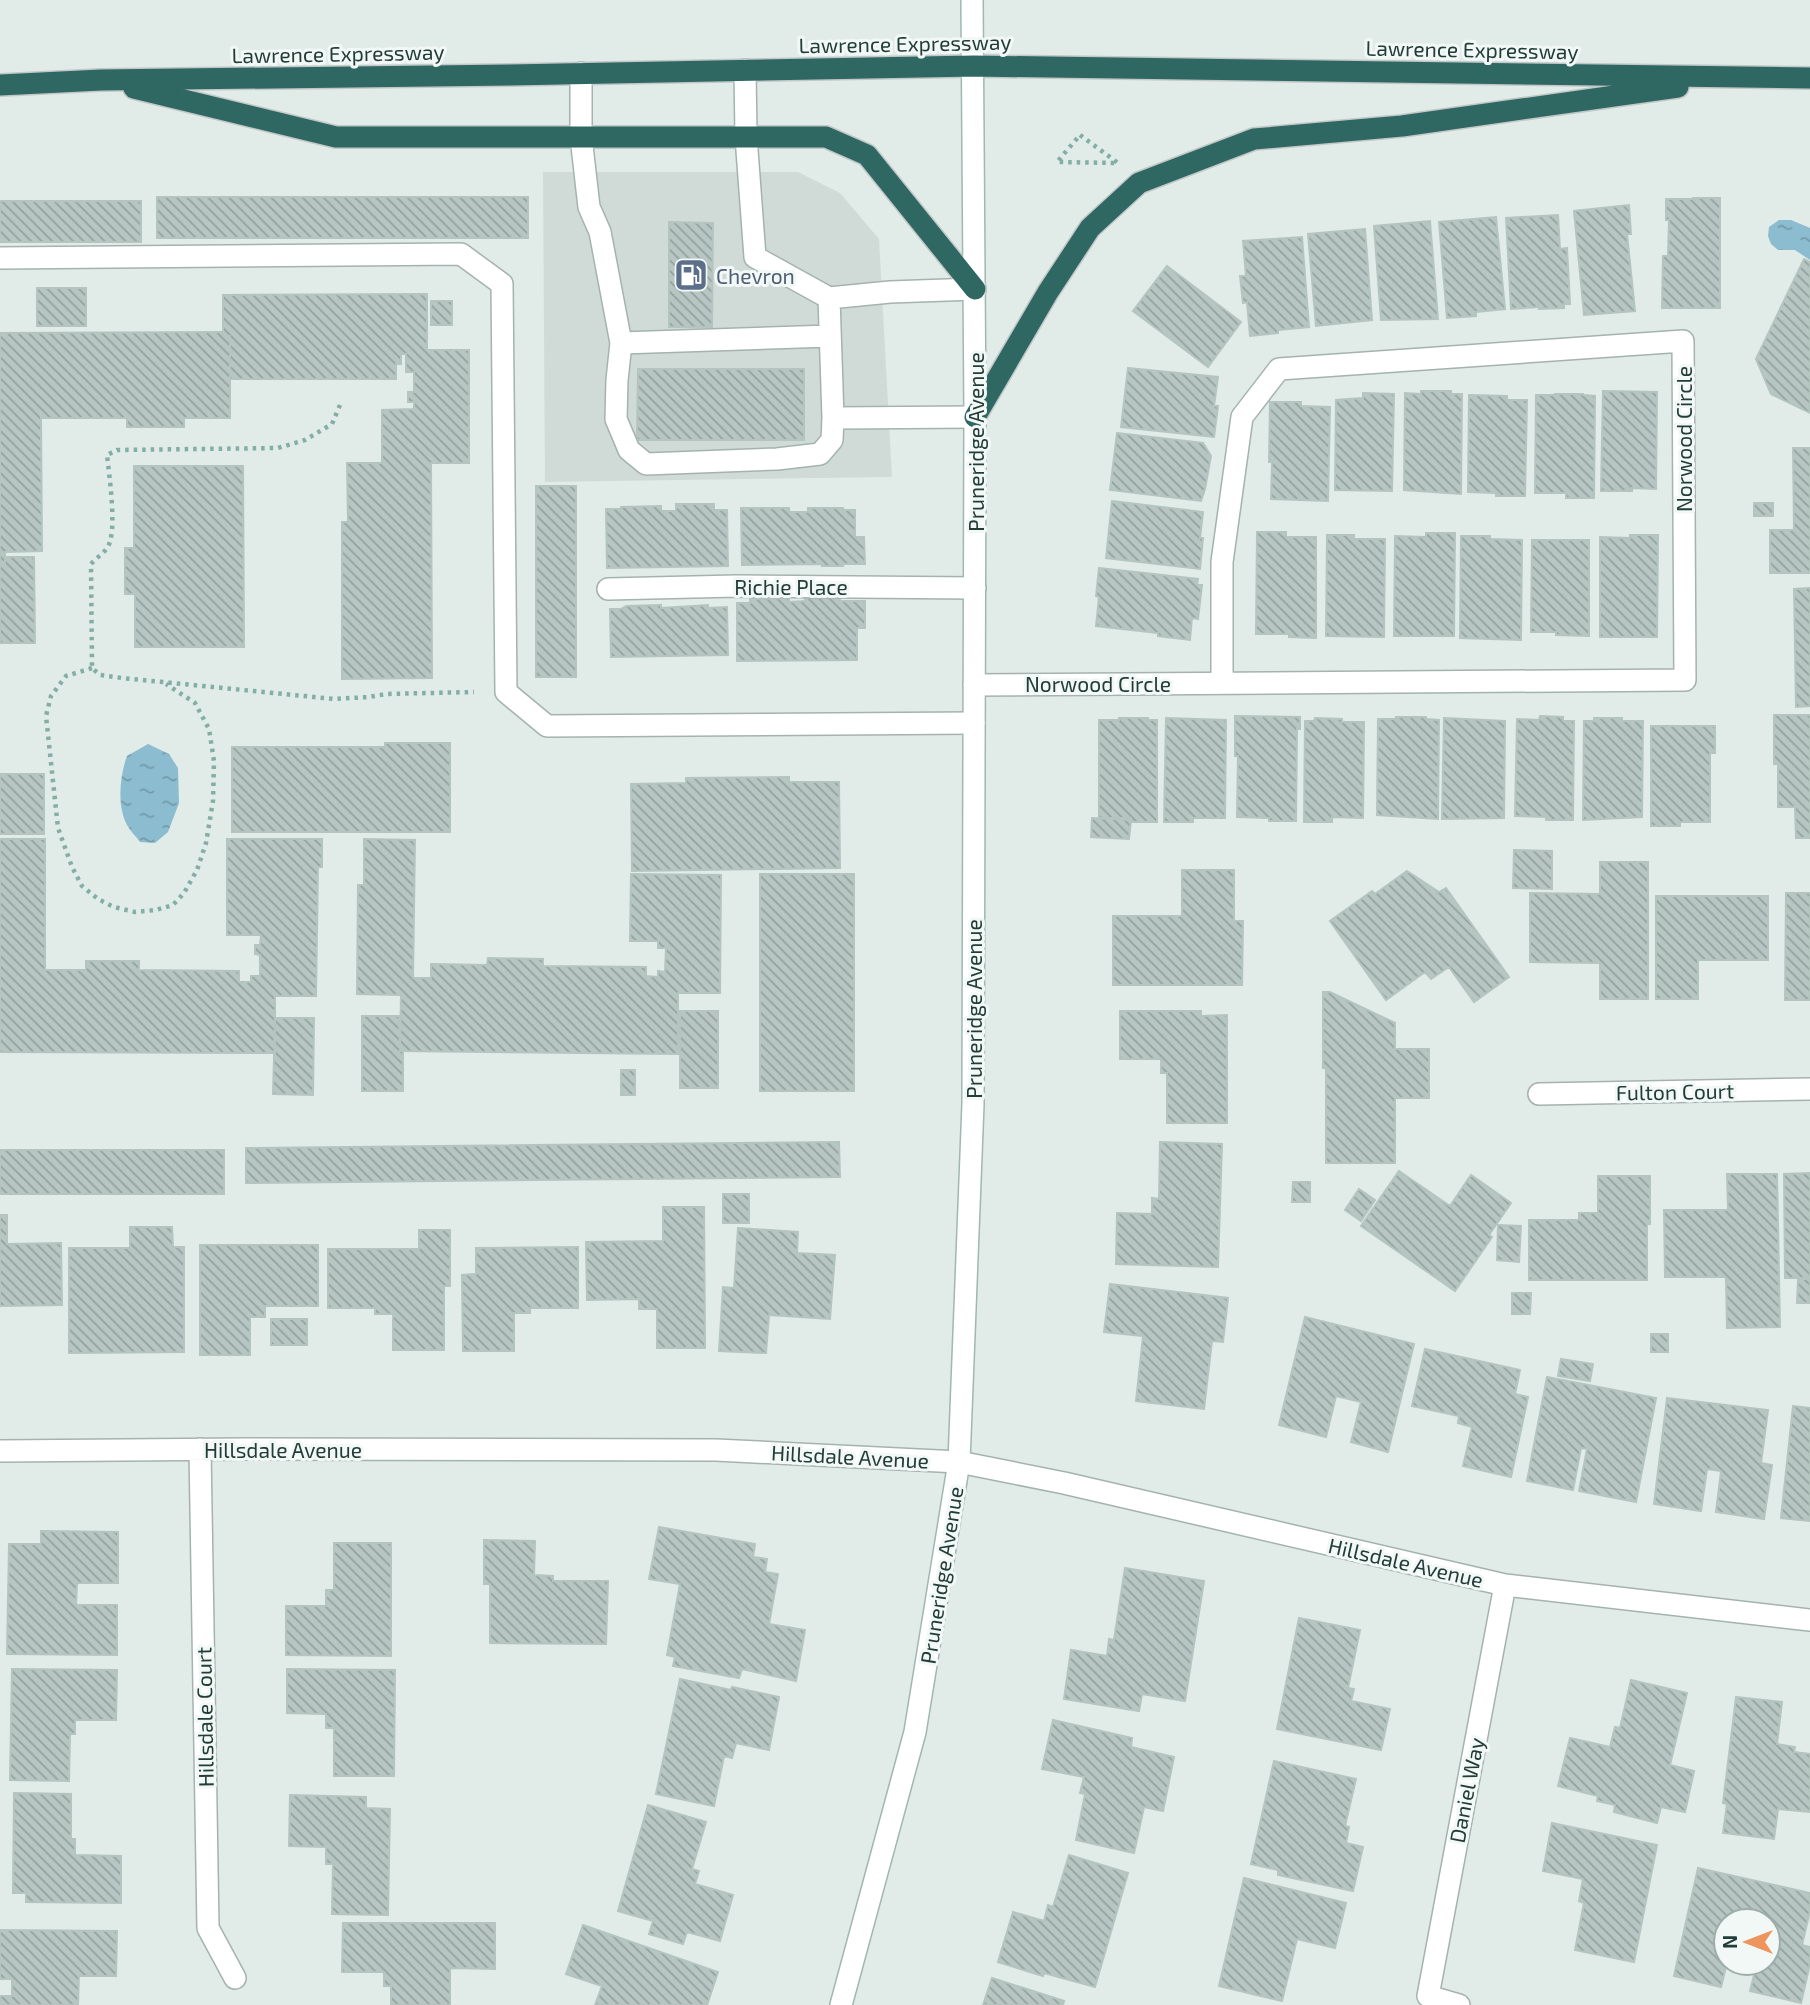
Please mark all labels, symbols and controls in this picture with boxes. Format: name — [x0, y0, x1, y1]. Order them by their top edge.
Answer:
street label: Lawrence Expressway — [798, 29, 1012, 57]
street label: Lawrence Expressway — [1365, 35, 1579, 63]
street label: Lawrence Expressway — [231, 39, 445, 67]
fuel station icon: Chevron — [672, 256, 710, 294]
place label: Chevron — [716, 263, 795, 288]
street label: Pruneridge Avenue — [963, 352, 988, 532]
street label: Norwood Circle — [1671, 366, 1696, 512]
street label: Richie Place — [734, 574, 848, 599]
street label: Norwood Circle — [1025, 671, 1171, 696]
street label: Pruneridge Avenue — [961, 919, 986, 1099]
street label: Fulton Court — [1616, 1077, 1734, 1105]
street label: Hillsdale Avenue — [204, 1437, 362, 1462]
street label: Hillsdale Avenue — [770, 1439, 930, 1473]
street label: Pruneridge Avenue — [915, 1484, 967, 1666]
street label: Hillsdale Avenue — [1326, 1532, 1486, 1592]
street label: Hillsdale Court — [190, 1647, 218, 1787]
street label: Daniel Way — [1444, 1735, 1488, 1845]
north arrow — [1712, 1907, 1782, 1977]
text: N — [1718, 1935, 1741, 1949]

